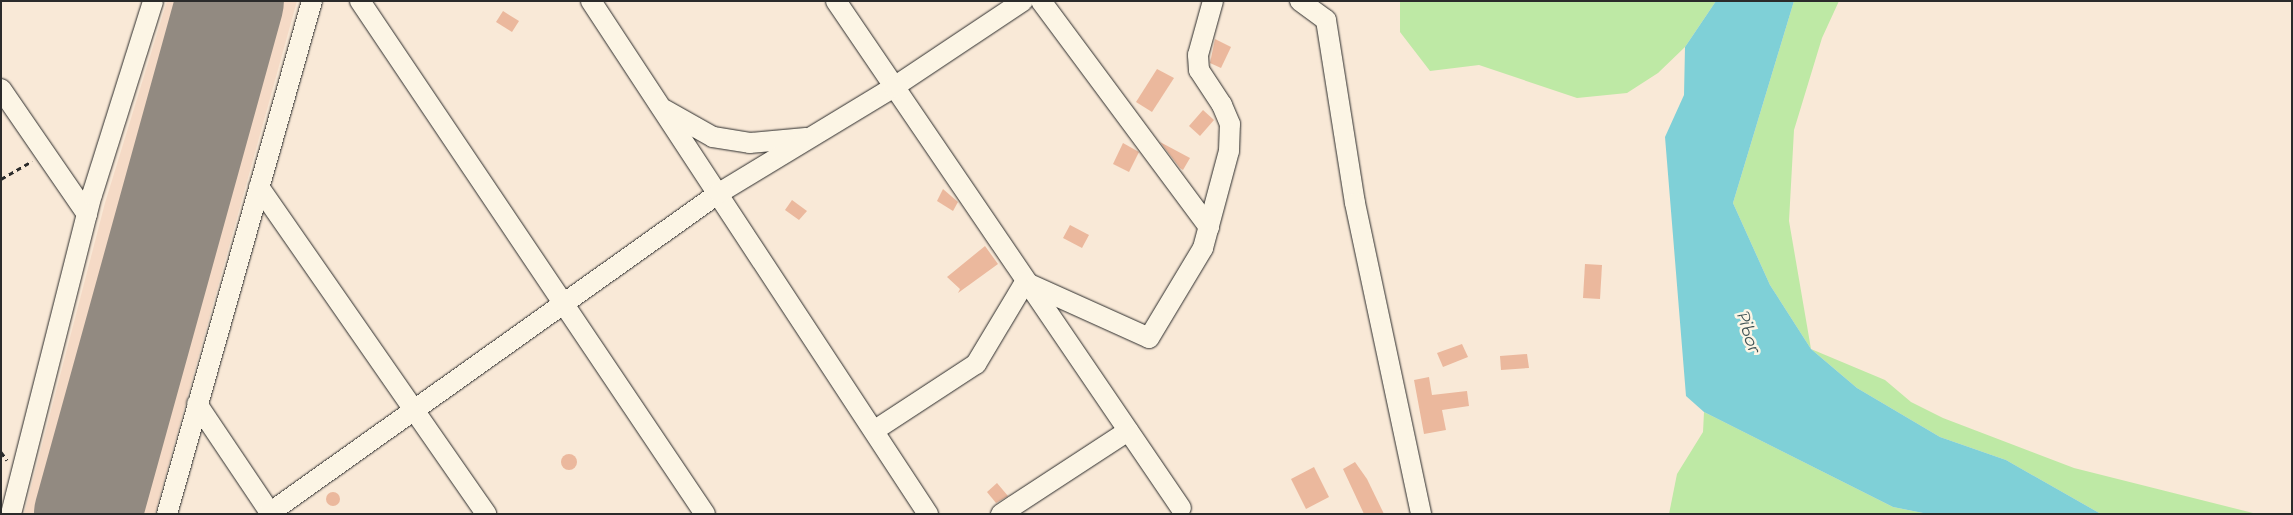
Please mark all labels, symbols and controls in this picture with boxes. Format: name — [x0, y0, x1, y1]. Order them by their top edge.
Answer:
water label: Pibor — [1728, 307, 1766, 355]

